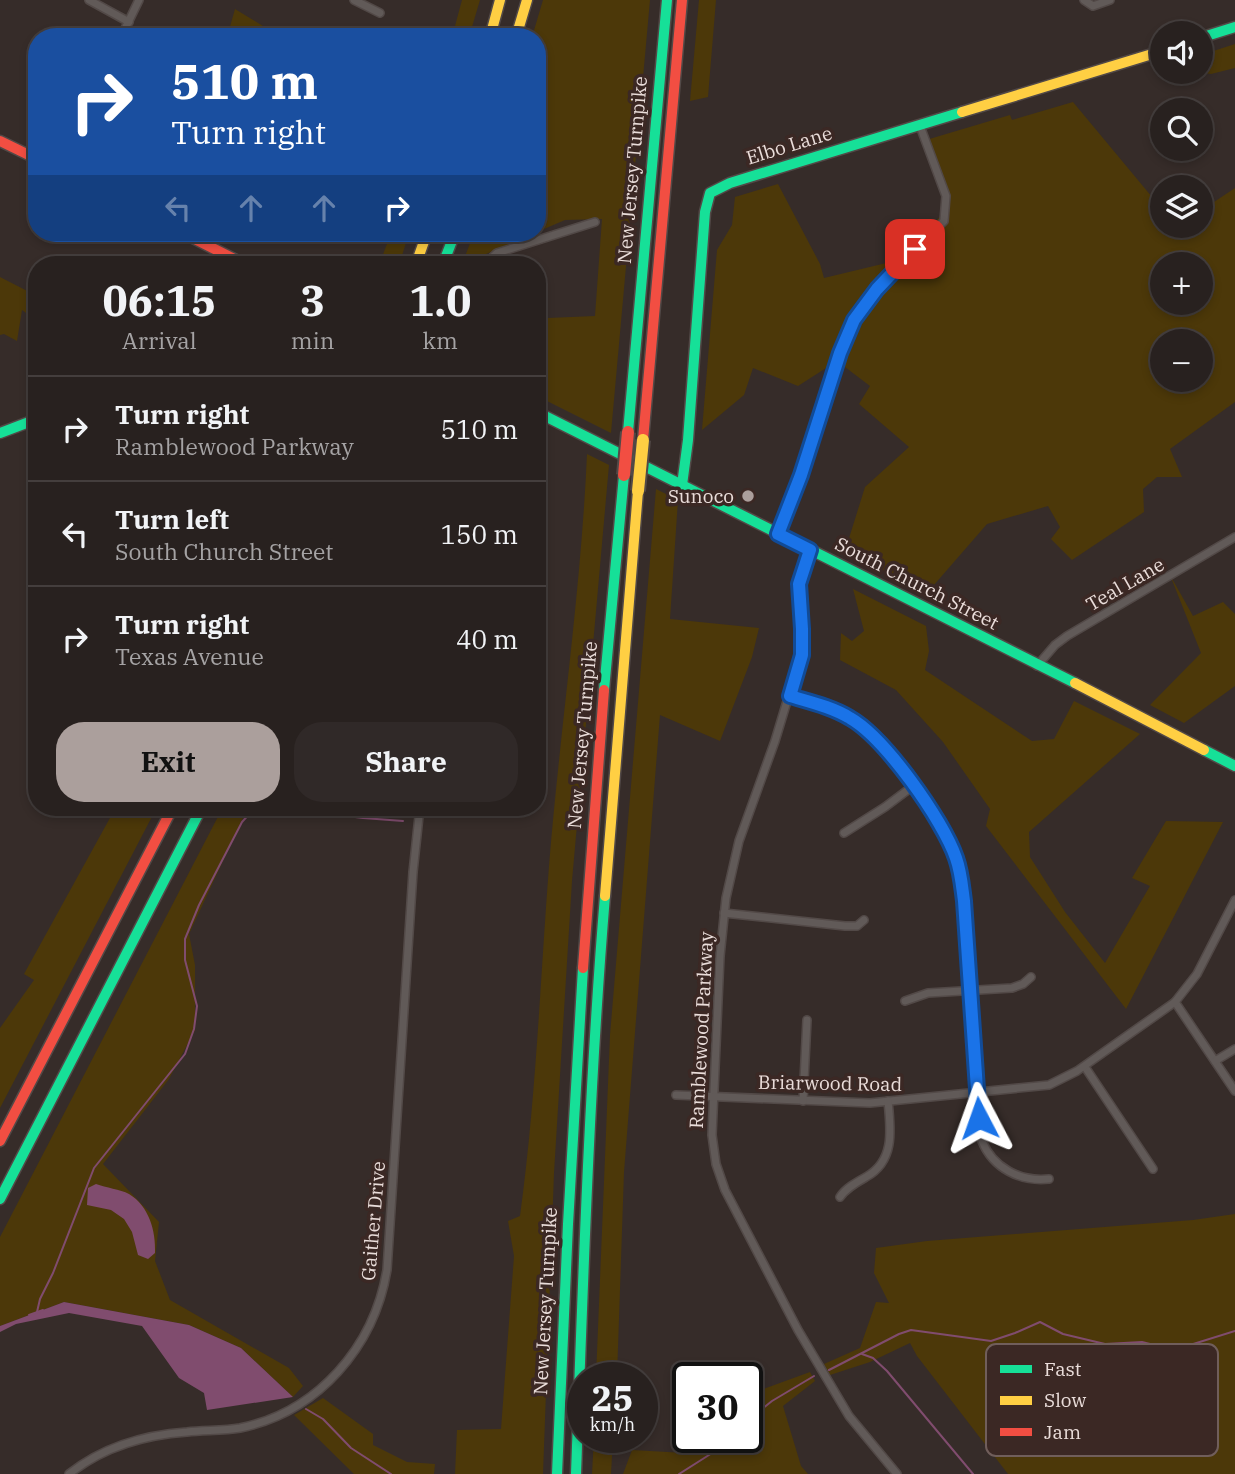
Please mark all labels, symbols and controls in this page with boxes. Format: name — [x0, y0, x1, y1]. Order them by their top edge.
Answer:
map controls — [1150, 21, 1213, 392]
button: sound — [1150, 21, 1213, 84]
text: 510 m — [171, 49, 318, 112]
icon: right — [56, 56, 147, 147]
street label: New Jersey Turnpike — [612, 75, 652, 265]
button: search — [1150, 98, 1213, 161]
text: Turn right — [171, 111, 326, 153]
street label: Elbo Lane — [743, 121, 835, 169]
button: layers — [1150, 175, 1213, 238]
icon: left — [159, 189, 197, 227]
icon: ahead — [232, 189, 270, 227]
icon: ahead — [305, 189, 343, 227]
icon: right — [378, 189, 416, 227]
pin — [885, 219, 945, 279]
icon: arrive — [896, 230, 934, 268]
button: + — [1150, 252, 1213, 315]
text: 06:15 — [103, 273, 216, 328]
text: 3 — [300, 273, 325, 328]
text: 1.0 — [409, 273, 471, 328]
text: Arrival — [122, 325, 197, 355]
text: min — [291, 325, 335, 355]
text: km — [423, 325, 458, 355]
button: − — [1150, 329, 1213, 392]
text: Turn right — [115, 397, 249, 431]
icon: right — [56, 410, 94, 448]
text: 510 m — [440, 412, 518, 446]
text: Ramblewood Parkway — [115, 431, 354, 461]
place label: Sunoco — [668, 484, 734, 508]
marker: Sunoco — [740, 488, 756, 504]
text: Turn left — [115, 502, 229, 536]
icon: left — [56, 515, 94, 553]
text: 150 m — [440, 517, 518, 551]
street label: South Church Street — [831, 531, 1003, 635]
text: South Church Street — [115, 536, 333, 566]
street label: Teal Lane — [1082, 552, 1168, 616]
text: Turn right — [115, 607, 249, 641]
icon: right — [56, 620, 94, 658]
text: 40 m — [456, 622, 518, 656]
street label: New Jersey Turnpike — [562, 640, 602, 830]
text: Texas Avenue — [115, 641, 264, 671]
button: Exit — [56, 722, 280, 802]
button: Share — [294, 722, 518, 802]
street label: Ramblewood Parkway — [684, 930, 718, 1129]
street label: Briarwood Road — [758, 1070, 902, 1096]
position arrow — [942, 1081, 1016, 1155]
street label: Gaither Drive — [356, 1160, 390, 1282]
street label: New Jersey Turnpike — [528, 1206, 562, 1396]
legend — [986, 1344, 1218, 1456]
text: Fast — [1044, 1357, 1082, 1381]
speed limit sign: 30 — [672, 1362, 763, 1453]
text: 25 — [591, 1375, 634, 1421]
text: Slow — [1044, 1388, 1086, 1412]
text: km/h — [590, 1413, 635, 1436]
text: Jam — [1044, 1420, 1081, 1444]

